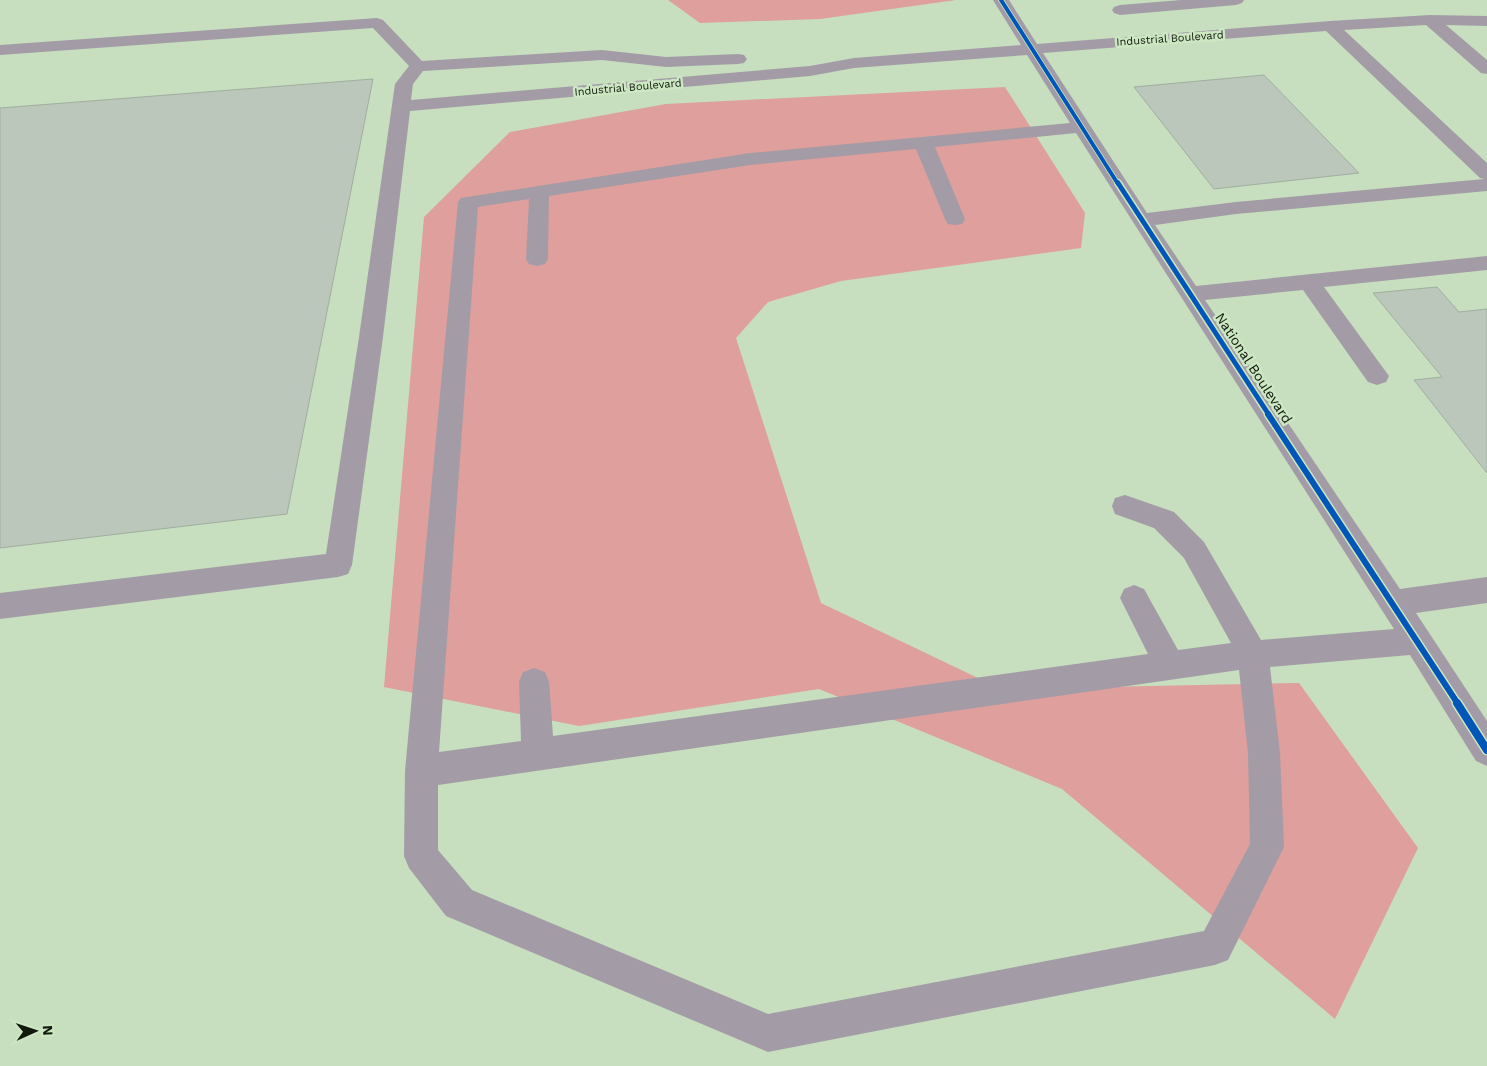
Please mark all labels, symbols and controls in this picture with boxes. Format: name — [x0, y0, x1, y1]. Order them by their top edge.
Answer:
street label: Industrial Boulevard — [1116, 28, 1224, 49]
street label: Industrial Boulevard — [574, 76, 682, 99]
street label: National Boulevard — [1212, 310, 1296, 426]
north arrow — [10, 1006, 60, 1056]
text: N — [40, 1025, 56, 1036]

